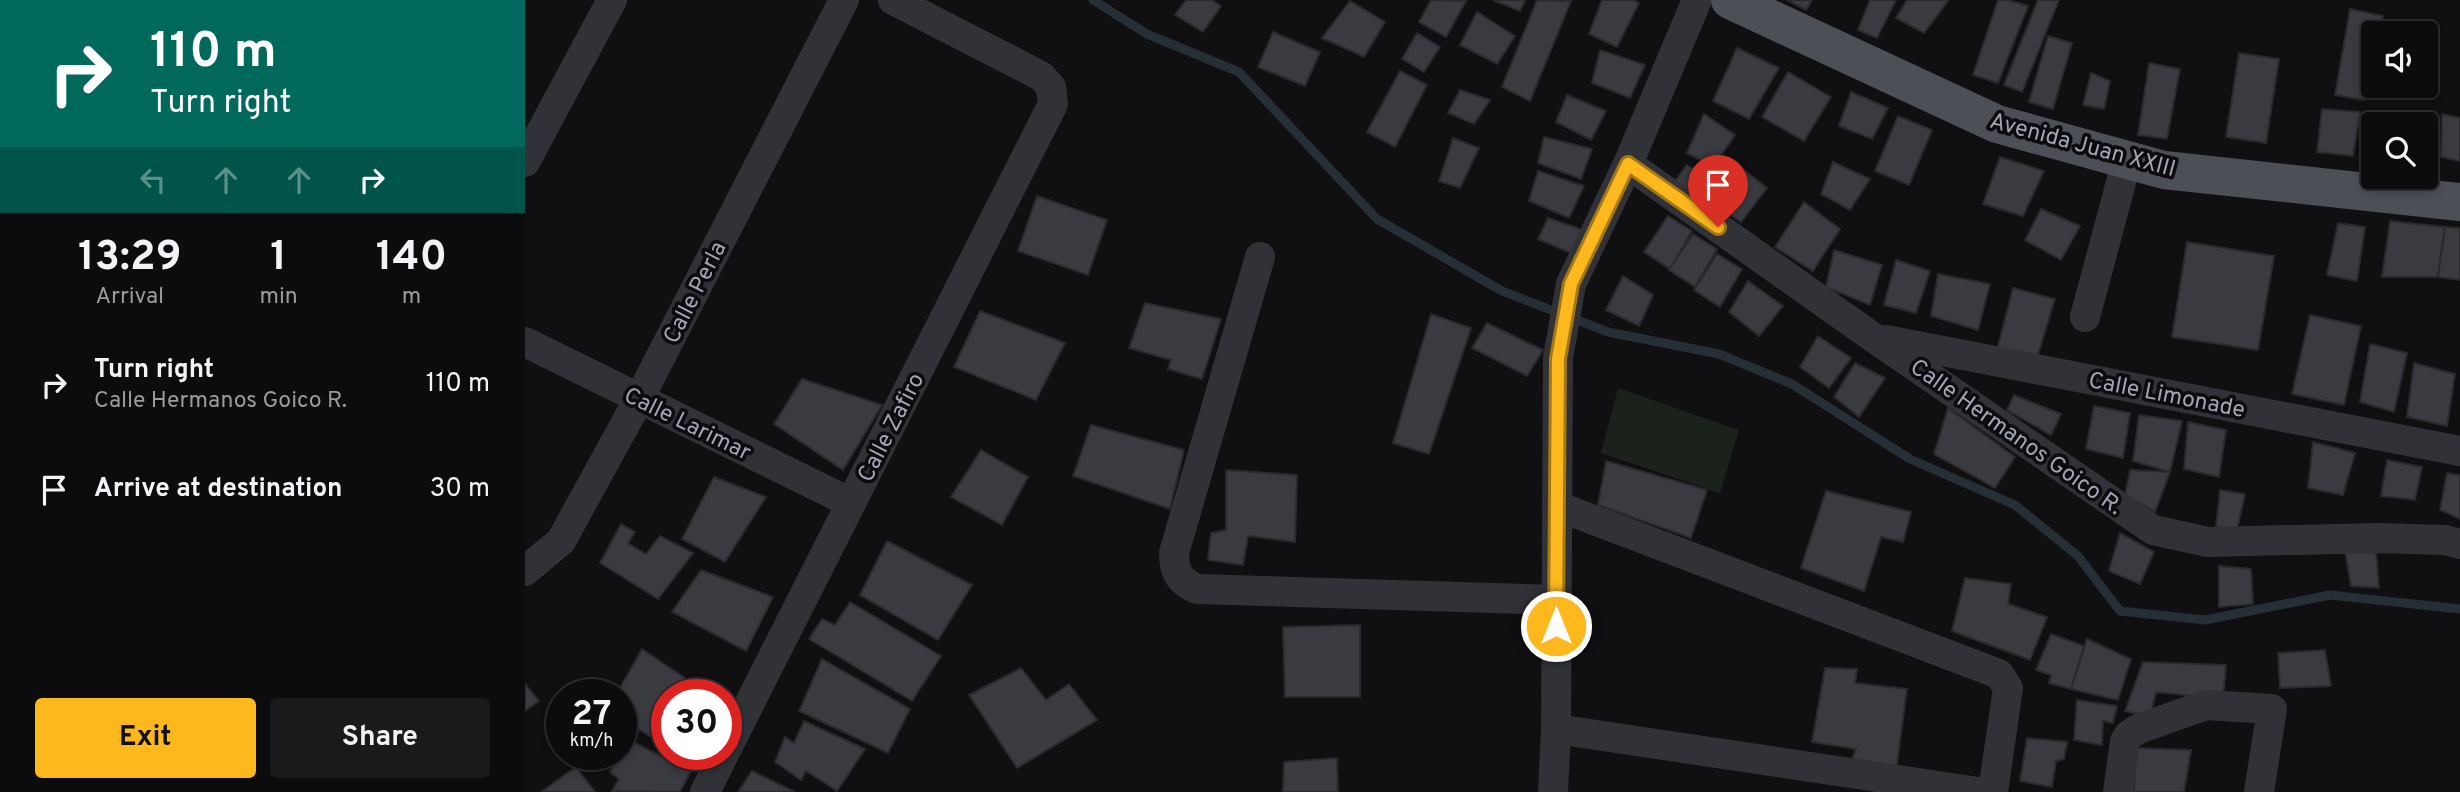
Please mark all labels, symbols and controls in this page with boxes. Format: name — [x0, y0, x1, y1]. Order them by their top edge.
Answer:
map controls — [2361, 21, 2438, 189]
button: sound — [2361, 21, 2438, 98]
text: 110 m — [150, 23, 277, 85]
icon: right — [35, 28, 126, 119]
text: Turn right — [150, 84, 292, 124]
street label: Avenida Juan XXIII — [1986, 108, 2178, 185]
button: search — [2361, 112, 2438, 189]
pin — [1688, 155, 1748, 227]
icon: left — [134, 161, 172, 199]
icon: ahead — [207, 161, 245, 199]
icon: ahead — [280, 161, 318, 199]
icon: right — [353, 161, 391, 199]
icon: arrive — [1699, 166, 1737, 204]
text: 13:29 — [78, 232, 182, 285]
text: 1 — [270, 232, 287, 285]
text: 140 — [376, 232, 447, 285]
street label: Calle Perla — [658, 237, 734, 349]
text: Arrival — [95, 283, 164, 312]
text: min — [259, 283, 298, 312]
text: m — [402, 283, 421, 312]
text: Turn right — [94, 354, 214, 387]
street label: Calle Hermanos Goico R. — [1904, 354, 2128, 522]
icon: right — [35, 366, 73, 404]
street label: Calle Limonade — [2086, 367, 2247, 426]
text: 110 m — [426, 368, 490, 401]
street label: Calle Zafiro — [852, 369, 932, 488]
street label: Calle Larimar — [619, 382, 755, 468]
text: Calle Hermanos Goico R. — [94, 387, 347, 416]
icon: arrive — [35, 471, 73, 509]
text: Arrive at destination — [94, 473, 342, 506]
text: 30 m — [430, 473, 490, 506]
position arrow — [1519, 589, 1593, 663]
speed limit sign: 30 — [651, 679, 742, 770]
text: 27 — [572, 693, 611, 737]
button: Exit — [35, 698, 256, 778]
button: Share — [270, 698, 490, 778]
text: km/h — [570, 730, 613, 753]

